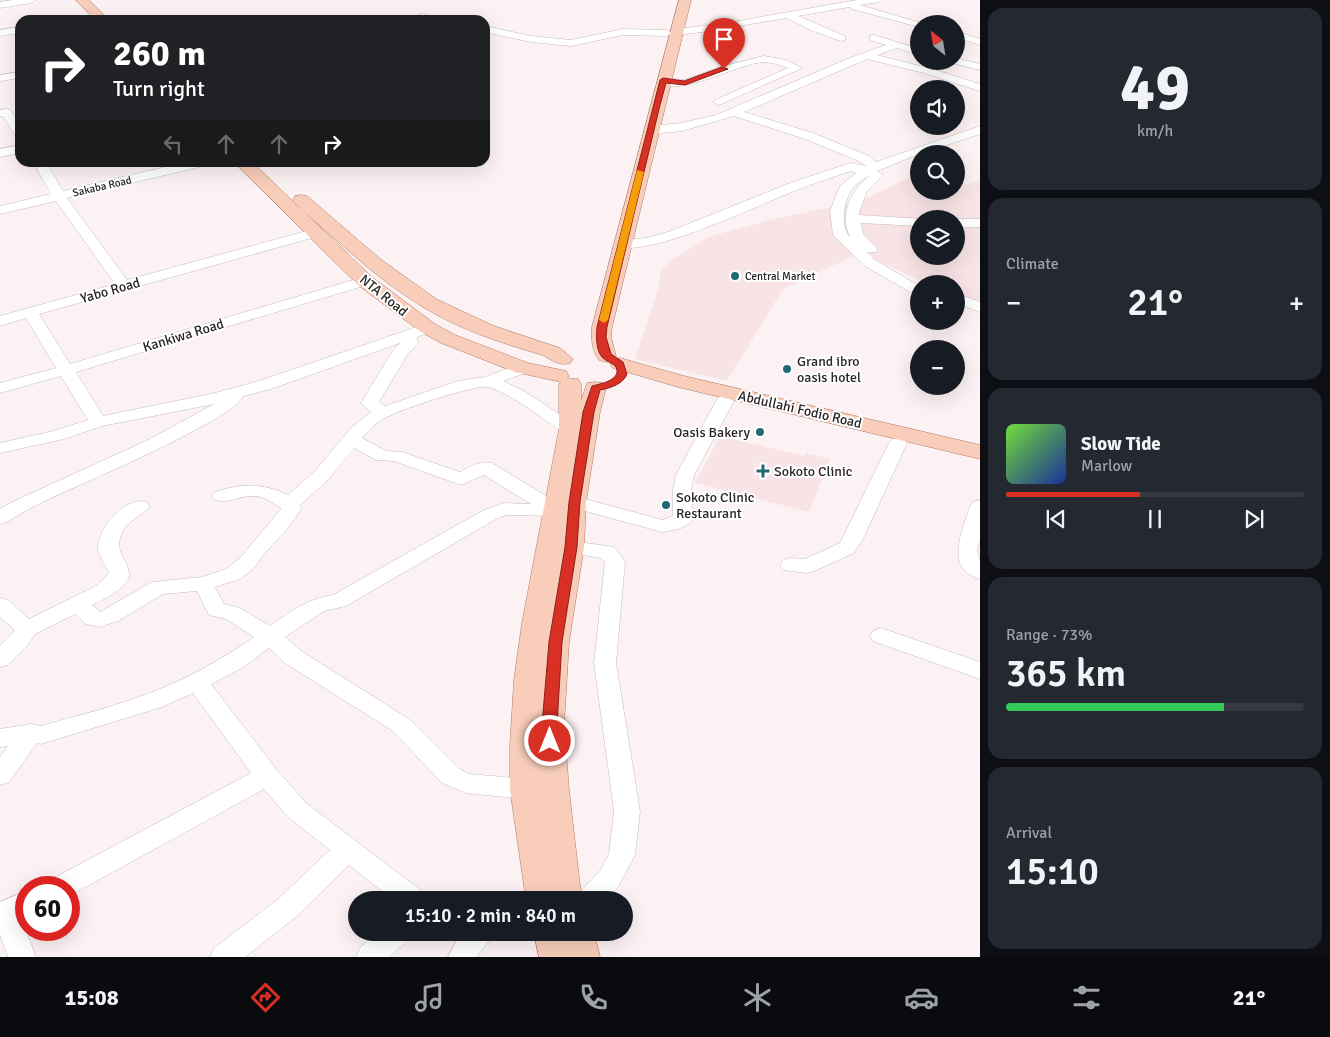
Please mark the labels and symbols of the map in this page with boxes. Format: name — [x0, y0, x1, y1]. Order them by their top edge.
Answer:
north arrow — [910, 15, 965, 70]
pin — [703, 18, 745, 69]
street label: Sakaba Road — [71, 173, 133, 200]
marker: Central Market — [729, 270, 741, 282]
place label: Central Market — [745, 270, 815, 283]
street label: NTA Road — [356, 271, 411, 320]
street label: Yabo Road — [78, 274, 142, 307]
street label: Kankiwa Road — [141, 315, 226, 356]
place label: Grand ibro oasis hotel — [797, 353, 861, 386]
marker: Grand ibro oasis hotel — [781, 363, 793, 375]
street label: Abdullahi Fodio Road — [736, 387, 863, 432]
place label: Oasis Bakery — [673, 424, 750, 441]
marker: Oasis Bakery — [754, 426, 766, 438]
place label: Sokoto Clinic — [774, 463, 853, 480]
marker: Sokoto Clinic — [756, 464, 770, 478]
place label: Sokoto Clinic Restaurant — [676, 489, 755, 522]
marker: Sokoto Clinic Restaurant — [660, 499, 672, 511]
position arrow — [523, 714, 575, 766]
speed limit sign: 60 — [15, 876, 80, 941]

